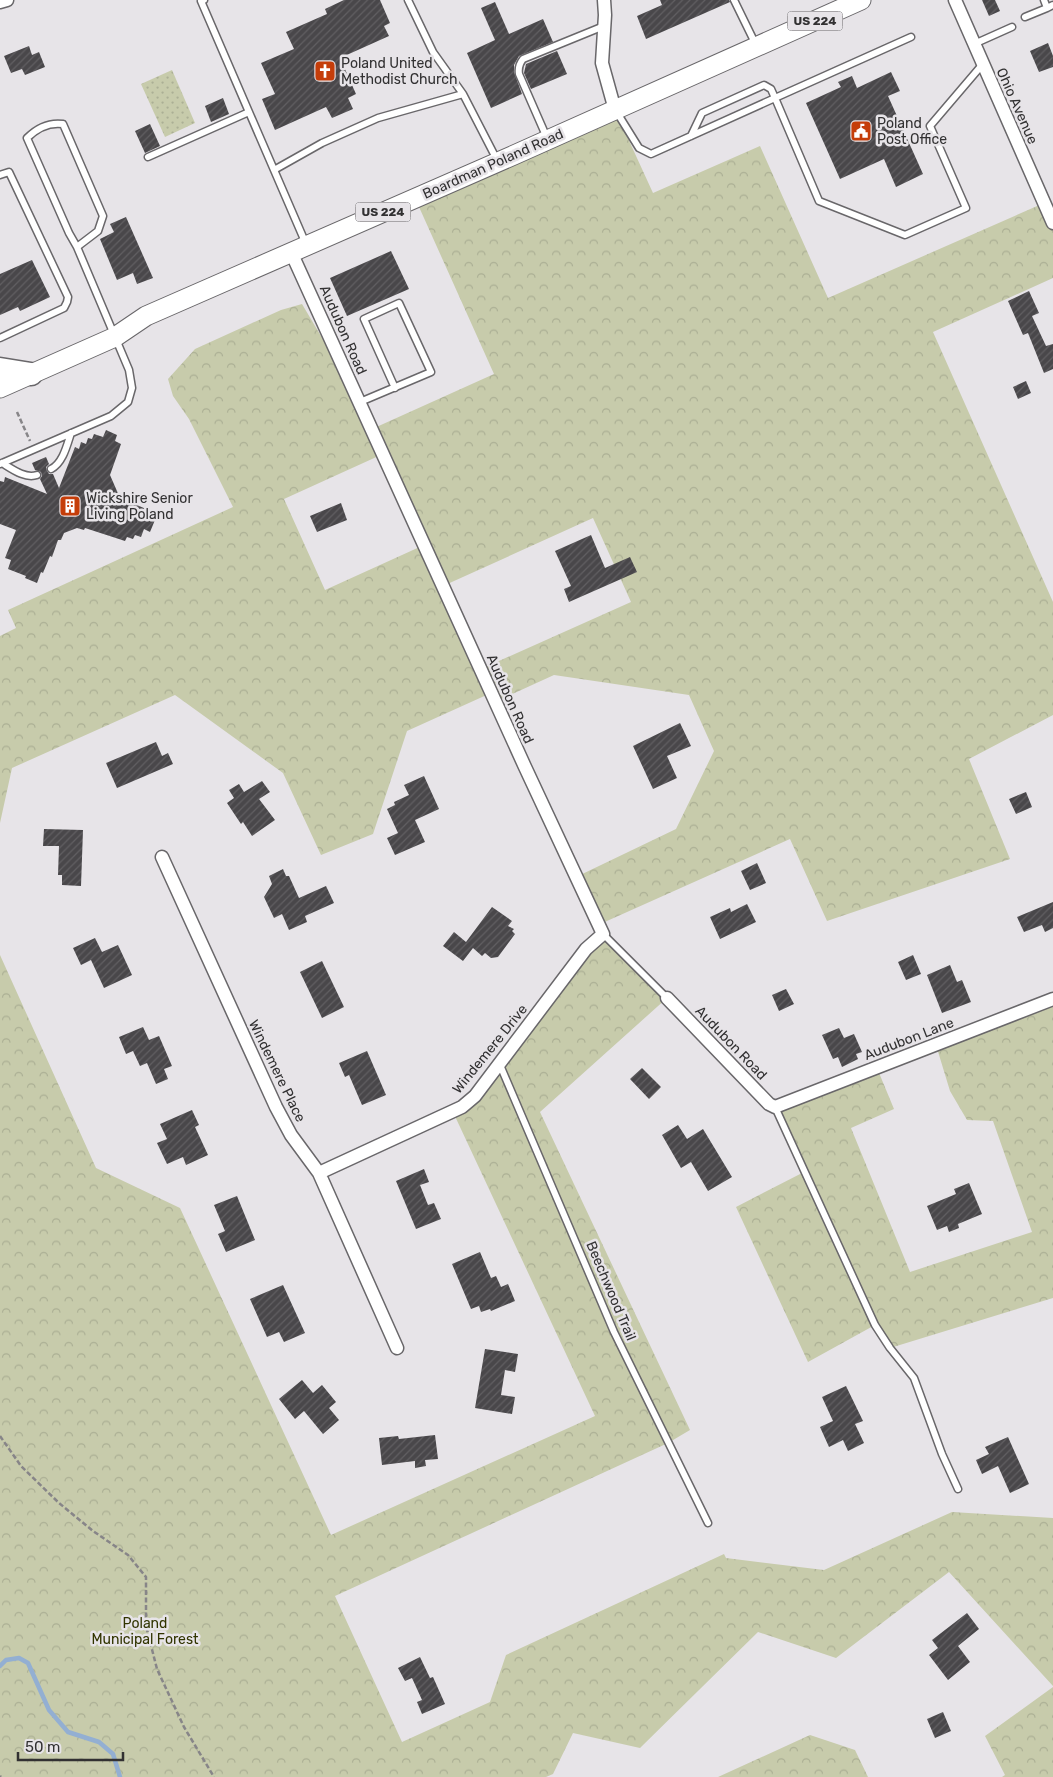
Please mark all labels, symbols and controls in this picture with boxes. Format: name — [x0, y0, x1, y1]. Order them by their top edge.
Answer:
road number: US 224 — [788, 12, 842, 30]
place label: Poland United Methodist Church — [341, 55, 457, 88]
church icon: Poland United Methodist Church — [313, 59, 337, 83]
street label: Ohio Avenue — [993, 65, 1041, 147]
place label: Poland Post Office — [877, 115, 947, 148]
public building icon: Poland Post Office — [849, 119, 873, 143]
street label: Boardman Poland Road — [420, 125, 566, 203]
road number: US 224 — [356, 202, 410, 222]
street label: Audubon Road — [316, 283, 370, 377]
place label: Wickshire Senior Living Poland — [86, 490, 193, 523]
building icon: Wickshire Senior Living Poland — [58, 494, 82, 518]
street label: Audubon Road — [483, 652, 537, 746]
street label: Windemere Drive — [449, 1001, 531, 1097]
street label: Audubon Road — [692, 1003, 770, 1083]
street label: Audubon Lane — [862, 1014, 956, 1064]
street label: Windemere Place — [245, 1017, 309, 1125]
street label: Beechwood Trail — [582, 1239, 640, 1343]
park label: Poland Municipal Forest — [91, 1615, 199, 1648]
scale bar — [18, 1730, 122, 1762]
text: 50 m — [25, 1738, 60, 1756]

